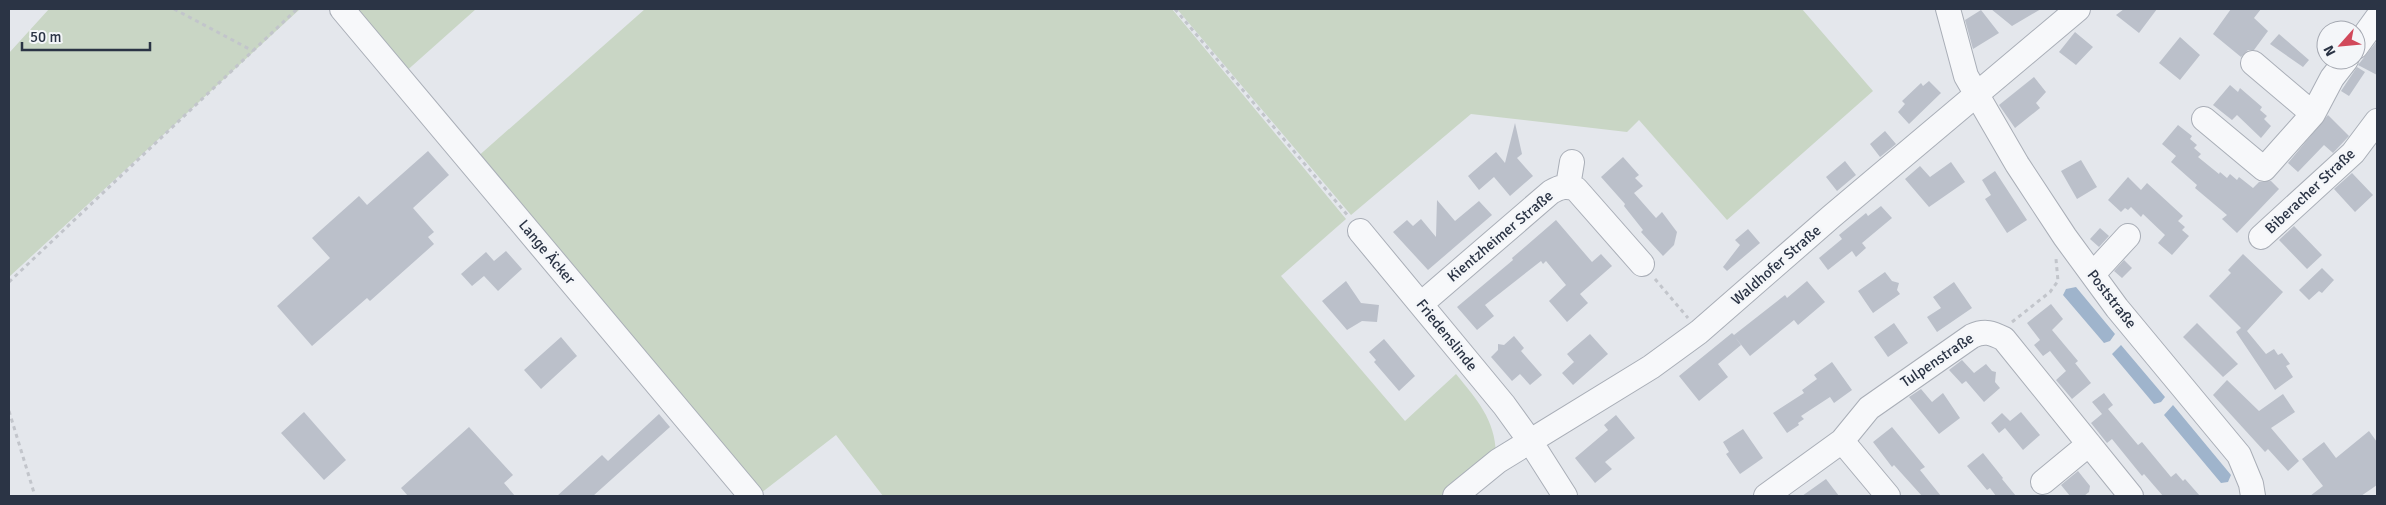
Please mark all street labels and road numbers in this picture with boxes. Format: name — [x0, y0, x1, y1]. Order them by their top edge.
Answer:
street label: Biberacher Straße — [2261, 145, 2359, 237]
street label: Kientzheimer Straße — [1444, 187, 1556, 285]
street label: Lange Äcker — [515, 216, 579, 288]
street label: Waldhofer Straße — [1728, 221, 1824, 309]
street label: Poststraße — [2084, 266, 2140, 332]
street label: Friedenslinde — [1413, 295, 1481, 375]
street label: Tulpenstraße — [1897, 329, 1977, 391]

